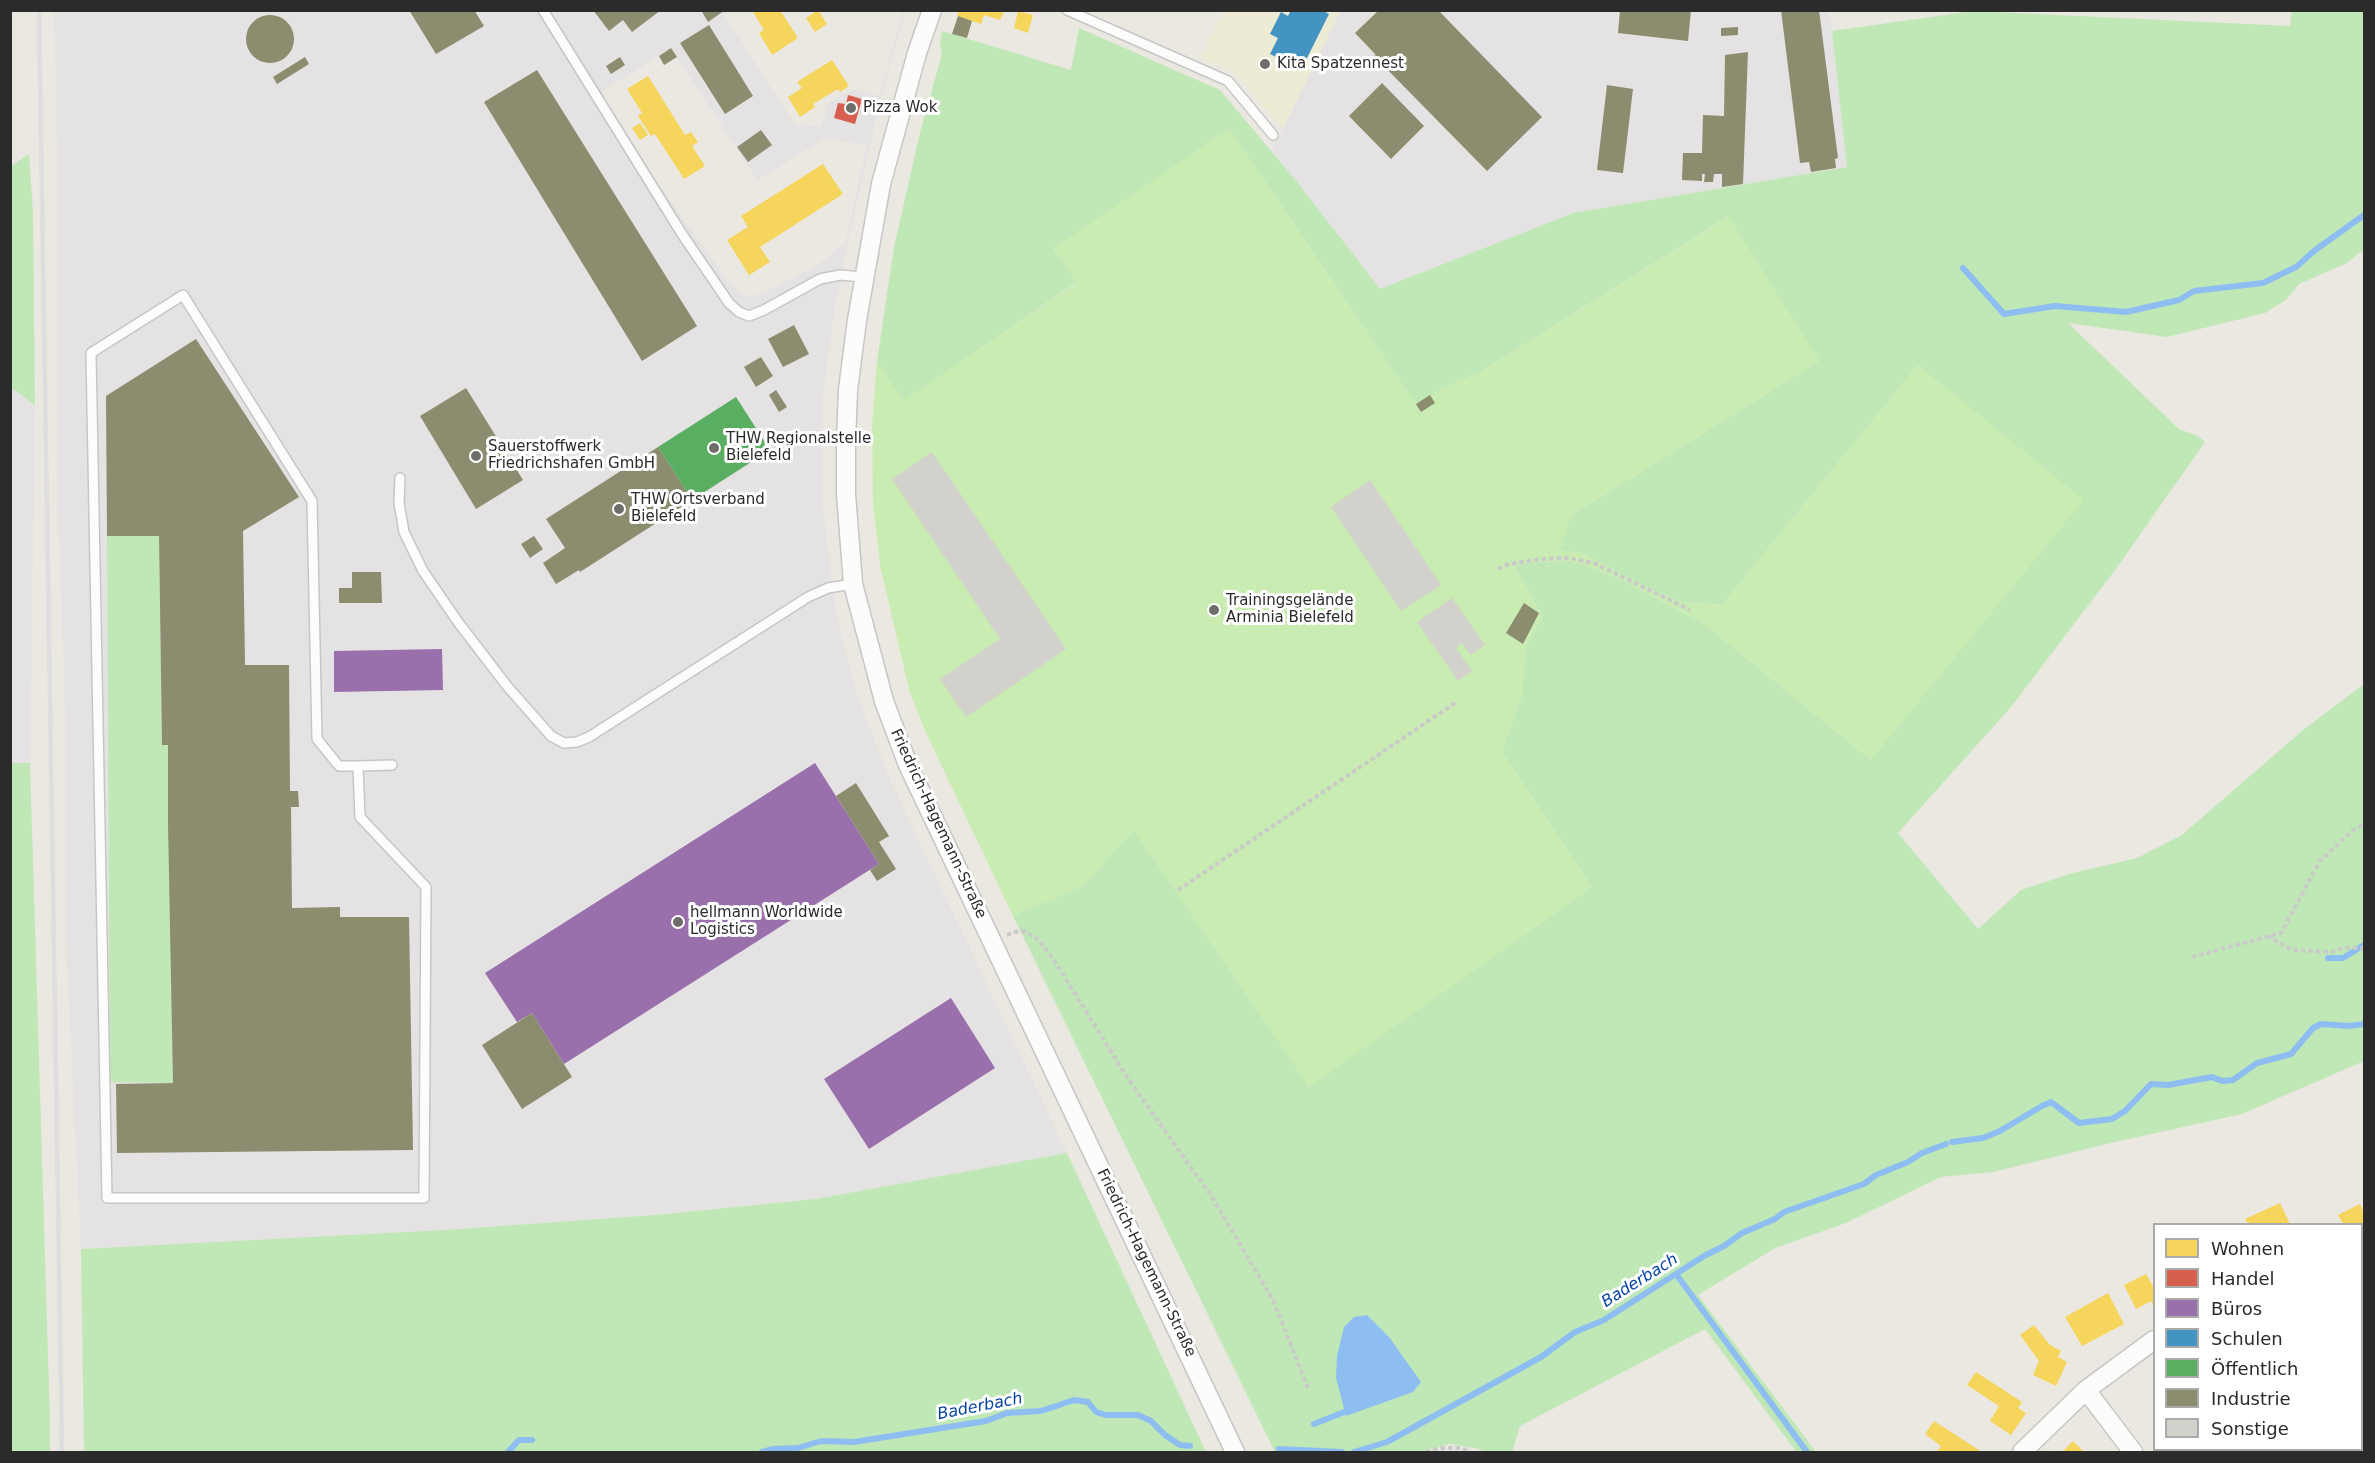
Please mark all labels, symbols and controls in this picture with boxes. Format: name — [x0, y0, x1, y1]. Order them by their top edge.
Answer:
place label: Kita Spatzennest — [1277, 55, 1404, 73]
marker: Kita Spatzennest — [1258, 57, 1272, 71]
place label: Pizza Wok — [863, 99, 937, 117]
marker: Pizza Wok — [844, 101, 858, 115]
place label: THW Regionalstelle Bielefeld — [726, 430, 871, 465]
place label: Sauerstoffwerk Friedrichshafen GmbH — [488, 438, 655, 473]
marker: THW Regionalstelle Bielefeld — [707, 441, 721, 455]
marker: Sauerstoffwerk Friedrichshafen GmbH — [469, 449, 483, 463]
place label: THW Ortsverband Bielefeld — [631, 491, 765, 526]
marker: THW Ortsverband Bielefeld — [612, 502, 626, 516]
place label: Trainingsgelände Arminia Bielefeld — [1226, 592, 1354, 627]
marker: Trainingsgelände Arminia Bielefeld — [1207, 603, 1221, 617]
street label: Friedrich-Hagemann-Straße — [886, 726, 990, 922]
place label: hellmann Worldwide Logistics — [690, 904, 843, 939]
marker: hellmann Worldwide Logistics — [671, 915, 685, 929]
street label: Friedrich-Hagemann-Straße — [1093, 1166, 1199, 1360]
legend — [2153, 1223, 2363, 1451]
text: Wohnen — [2211, 1238, 2284, 1259]
water label: Baderbach — [1598, 1250, 1682, 1312]
text: Handel — [2211, 1268, 2274, 1289]
text: Büros — [2211, 1298, 2262, 1319]
text: Schulen — [2211, 1328, 2283, 1349]
text: Öffentlich — [2211, 1358, 2298, 1379]
text: Industrie — [2211, 1388, 2290, 1409]
water label: Baderbach — [936, 1389, 1024, 1425]
text: Sonstige — [2211, 1418, 2289, 1439]

